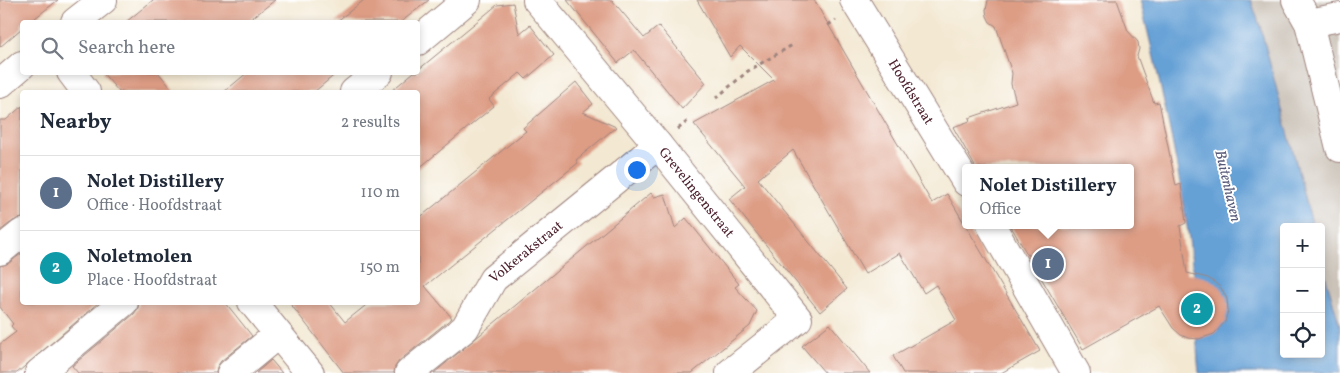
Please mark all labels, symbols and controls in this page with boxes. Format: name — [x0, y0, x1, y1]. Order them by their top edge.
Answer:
search box — [20, 20, 420, 75]
icon: search — [38, 34, 66, 62]
text: Search here — [78, 35, 175, 61]
street label: Hoofdstraat — [883, 56, 938, 128]
text: Nearby — [40, 108, 111, 137]
text: 2 results — [341, 112, 400, 134]
street label: Grevelingenstraat — [654, 143, 739, 242]
water label: Buitenhaven — [1209, 148, 1245, 224]
your location — [624, 157, 650, 183]
popup — [962, 164, 1134, 229]
text: Nolet Distillery — [87, 169, 224, 195]
text: Nolet Distillery — [979, 173, 1117, 199]
text: 1 — [53, 182, 59, 204]
text: 110 m — [361, 182, 400, 204]
text: Office · Hoofdstraat — [87, 195, 222, 217]
text: Office — [979, 199, 1021, 221]
street label: Volkerakstraat — [485, 216, 567, 288]
map controls — [1280, 223, 1325, 358]
button: + — [1280, 223, 1325, 268]
text: Noletmolen — [87, 244, 192, 270]
pin: 1 — [1032, 245, 1064, 283]
text: 2 — [52, 257, 60, 279]
text: 150 m — [359, 257, 400, 279]
button: − — [1280, 268, 1325, 313]
text: Place · Hoofdstraat — [87, 270, 217, 292]
pin: 2 — [1181, 290, 1213, 328]
button: locate — [1280, 313, 1325, 358]

